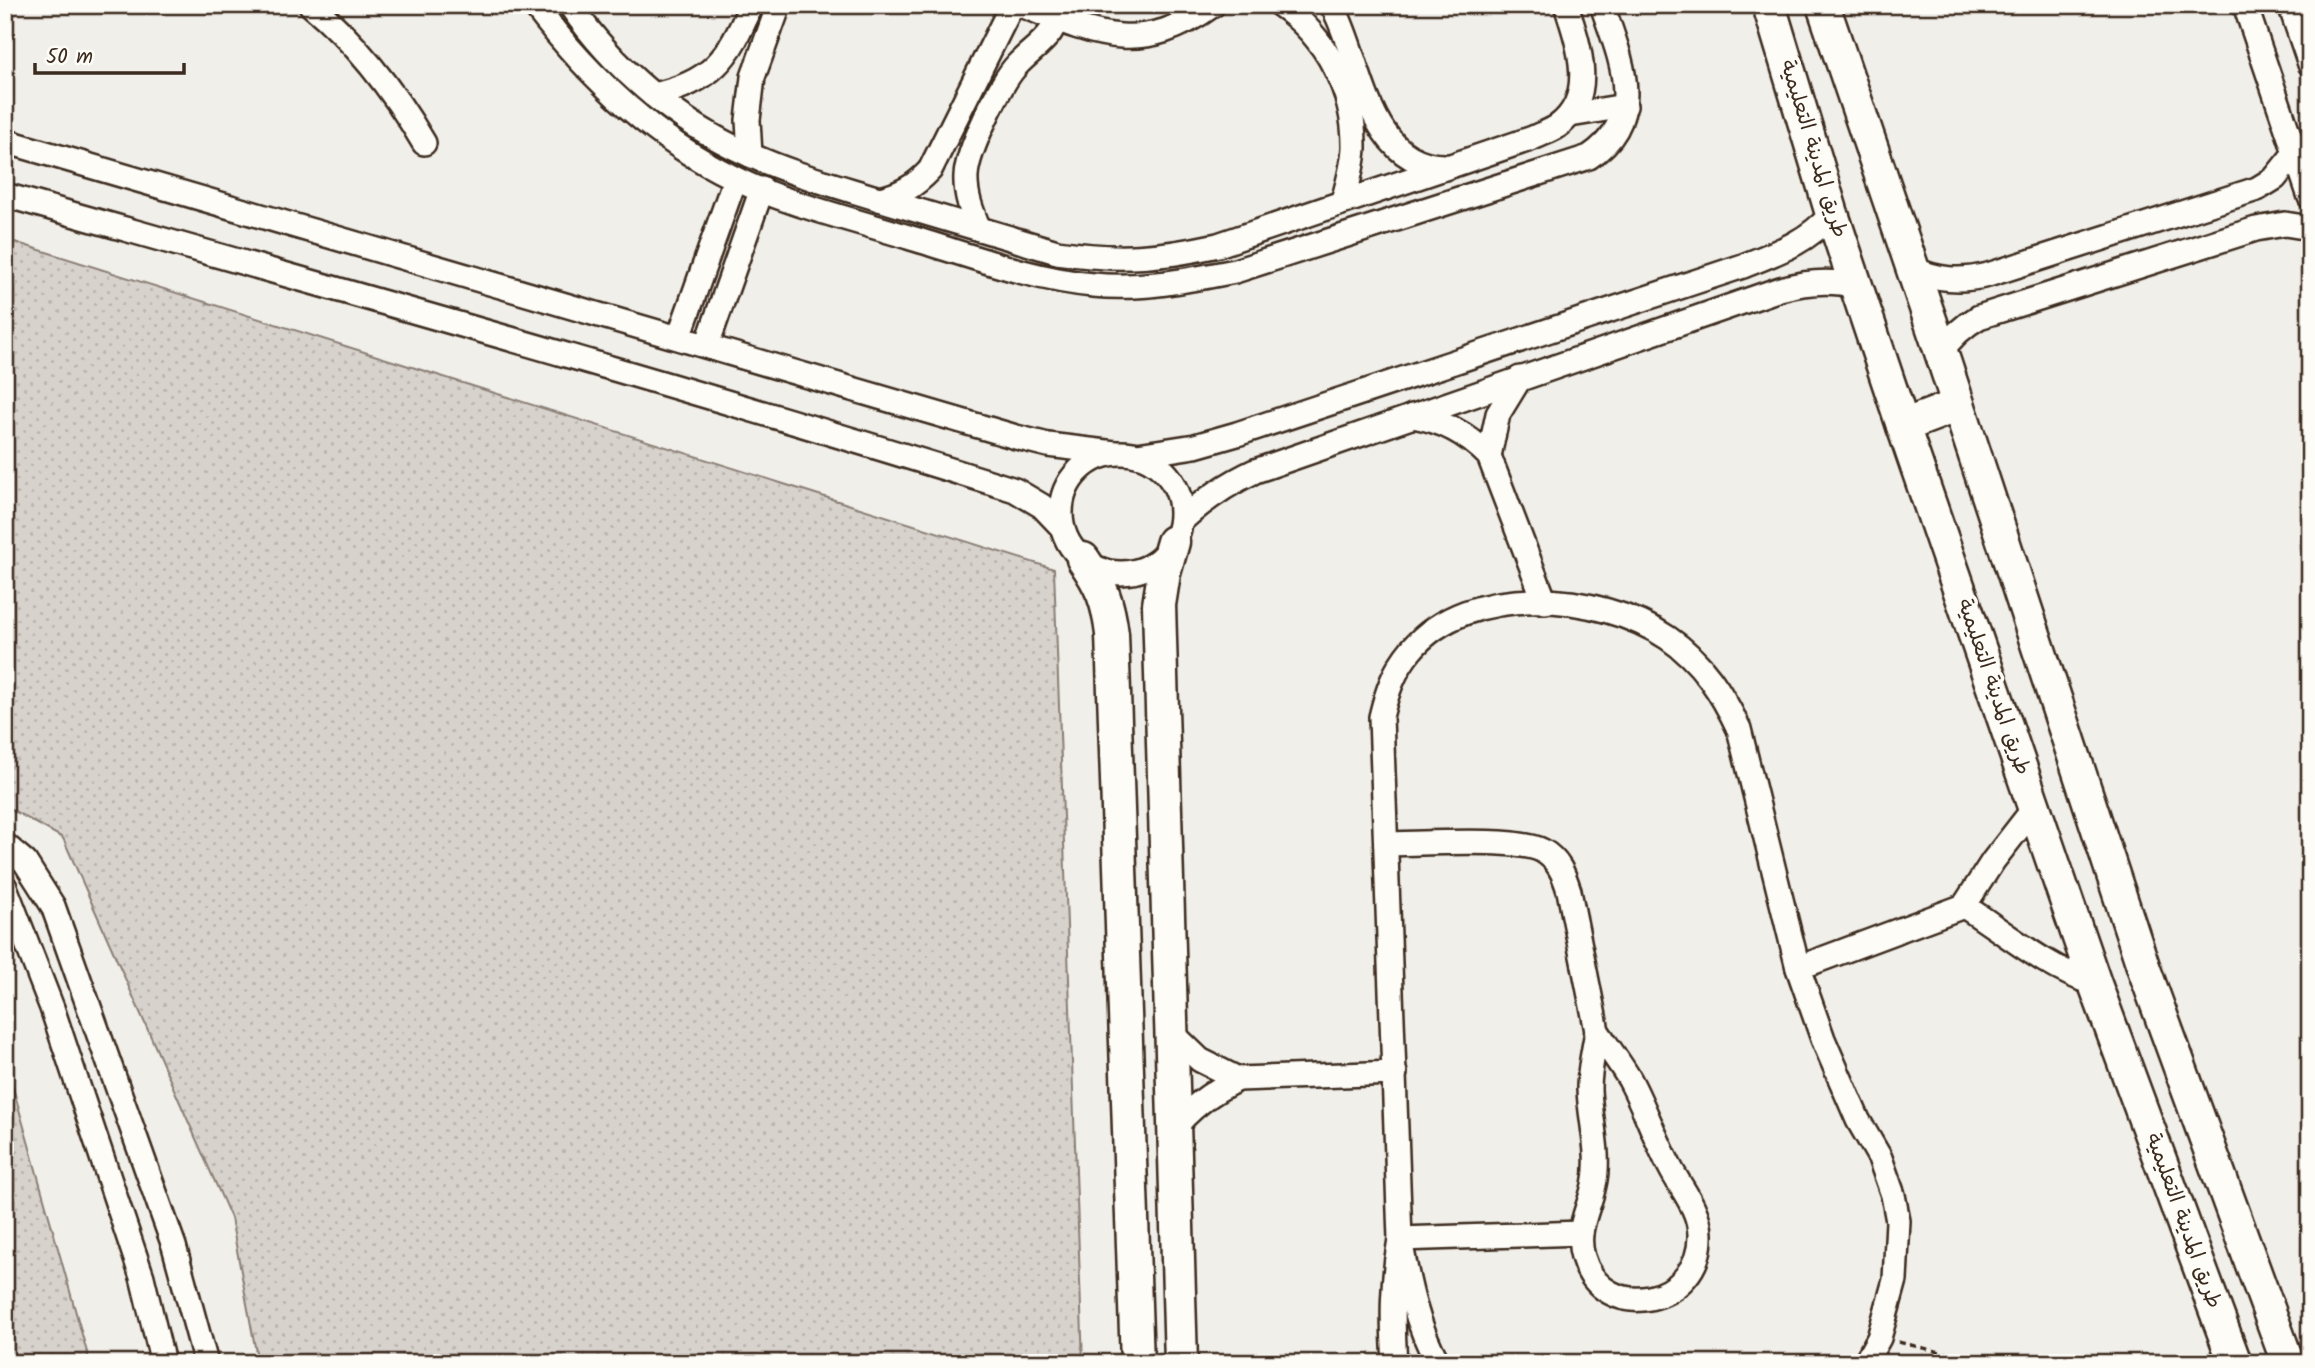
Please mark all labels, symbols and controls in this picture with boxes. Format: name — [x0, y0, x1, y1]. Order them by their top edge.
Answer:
scale bar — [35, 32, 184, 76]
text: 50 m — [46, 41, 93, 74]
street label: طريق المدينة التعليمية — [1770, 56, 1856, 242]
street label: طريق المدينة التعليمية — [1947, 594, 2039, 780]
street label: طريق المدينة التعليمية — [2136, 1129, 2230, 1313]

